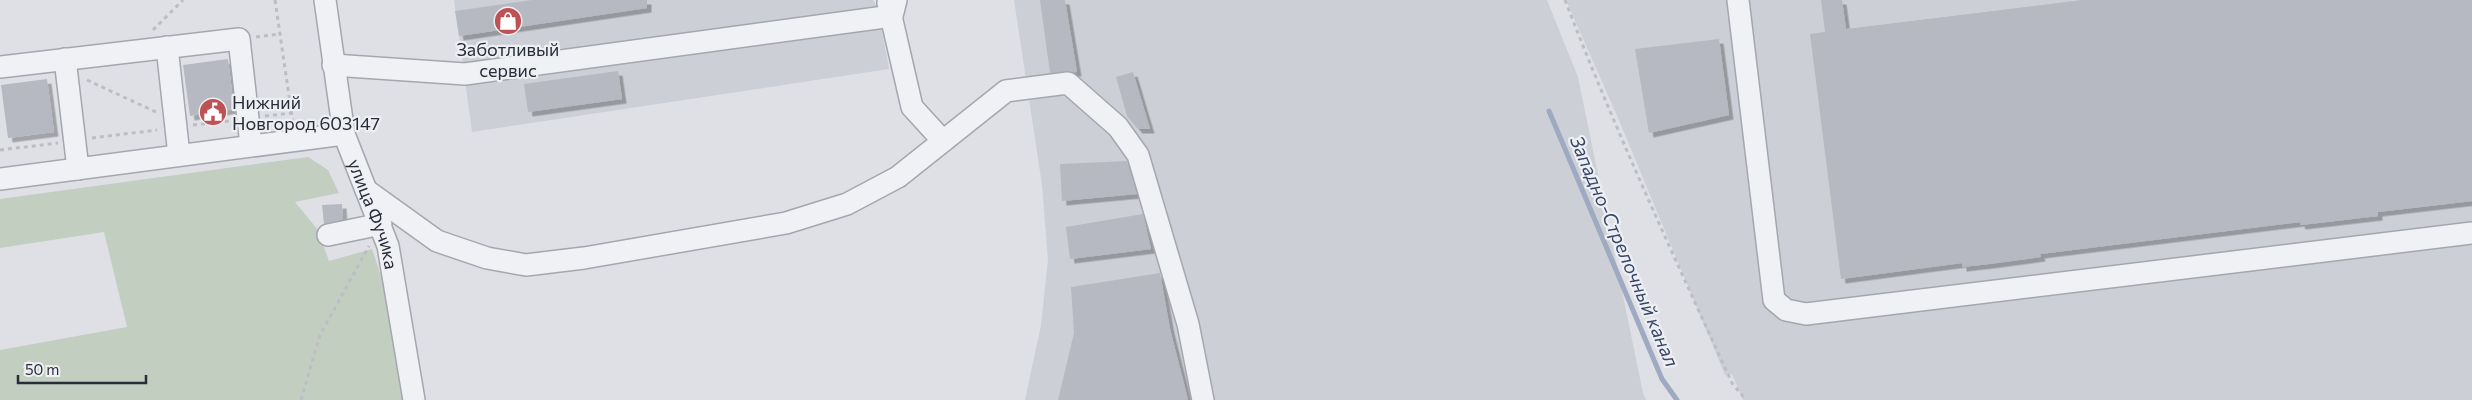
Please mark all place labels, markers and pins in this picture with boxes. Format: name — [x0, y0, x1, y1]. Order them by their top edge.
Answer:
shop icon: Заботливый сервис — [493, 6, 523, 36]
place label: Заботливый сервис — [457, 38, 559, 81]
place label: Нижний Новгород 603147 — [232, 91, 380, 134]
public building icon: Нижний Новгород 603147 — [198, 97, 228, 127]

